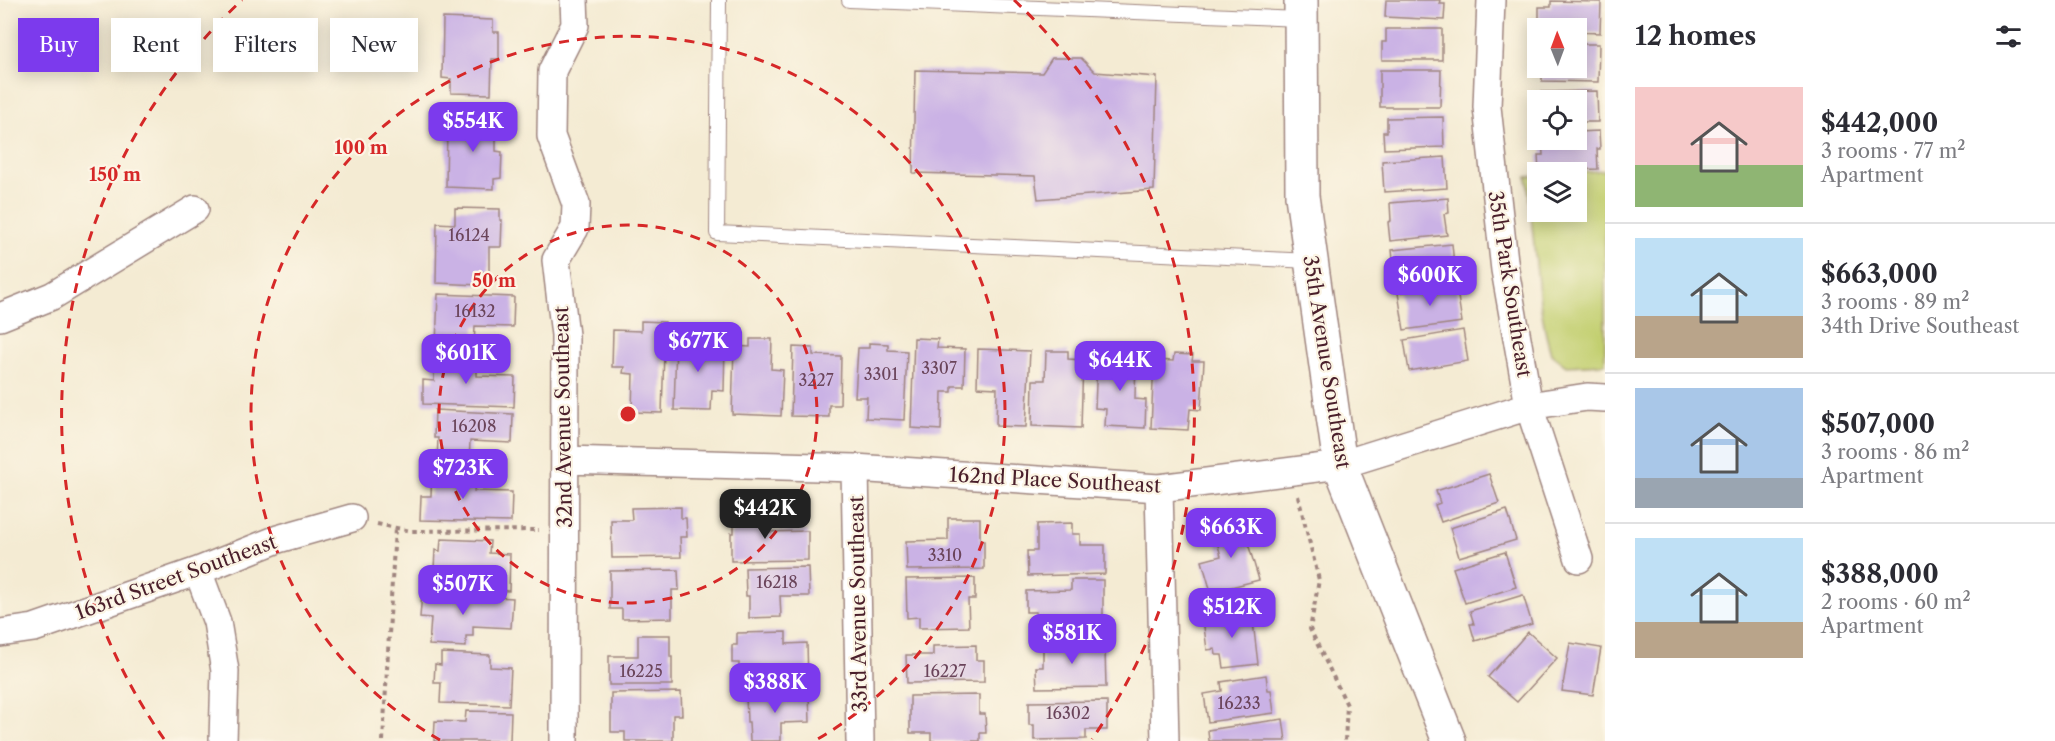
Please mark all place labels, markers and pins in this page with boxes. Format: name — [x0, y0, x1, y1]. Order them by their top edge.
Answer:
pin: $554K — [431, 102, 515, 153]
pin: $600K — [1388, 256, 1472, 307]
pin: $677K — [656, 322, 740, 373]
pin: $601K — [424, 334, 508, 385]
pin: $644K — [1078, 341, 1162, 392]
centre of rings — [618, 404, 638, 424]
pin: $723K — [421, 449, 505, 500]
pin: $442K — [723, 489, 807, 540]
pin: $663K — [1189, 508, 1273, 559]
pin: $507K — [421, 565, 505, 616]
pin: $512K — [1190, 588, 1274, 639]
pin: $581K — [1030, 614, 1114, 665]
pin: $388K — [733, 663, 817, 714]

